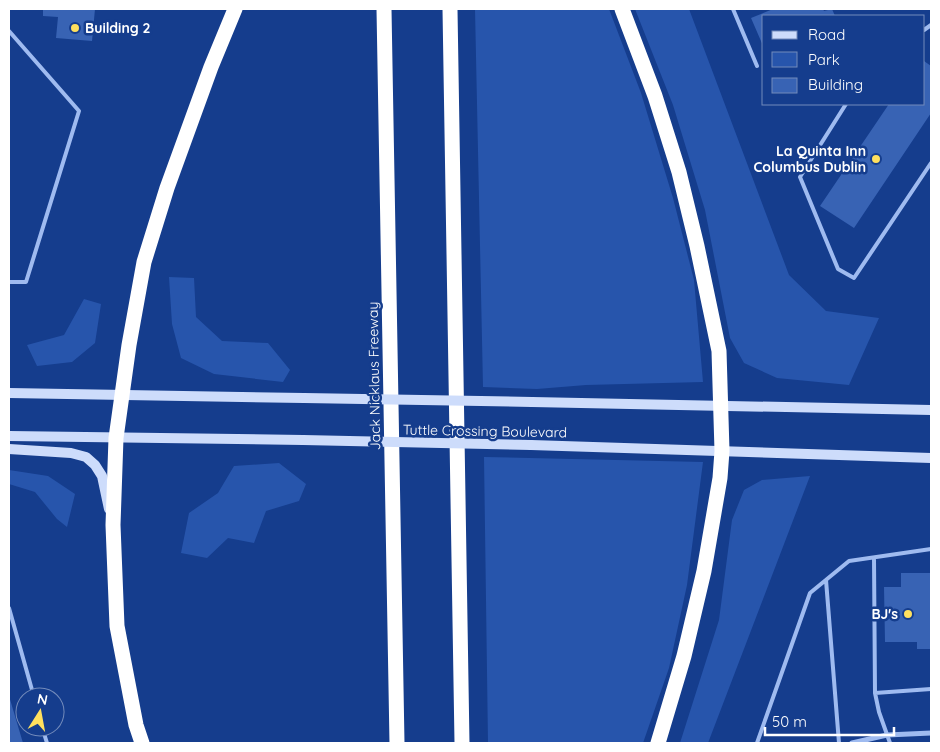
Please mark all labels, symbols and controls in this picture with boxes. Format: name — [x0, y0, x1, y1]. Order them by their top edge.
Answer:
legend — [762, 15, 925, 105]
place label: Building 2 — [85, 19, 151, 37]
marker: Building 2 — [69, 22, 81, 34]
text: Road — [808, 25, 845, 44]
text: Park — [808, 50, 840, 69]
text: Building — [808, 75, 863, 94]
place label: La Quinta Inn Columbus Dublin — [754, 142, 866, 176]
marker: La Quinta Inn Columbus Dublin — [870, 153, 882, 165]
street label: Jack Nicklaus Freeway — [364, 302, 384, 450]
street label: Tuttle Crossing Boulevard — [403, 421, 567, 441]
place label: BJ's — [871, 605, 898, 623]
marker: BJ's — [902, 608, 914, 620]
north arrow — [15, 687, 65, 737]
text: N — [36, 689, 49, 709]
scale bar — [765, 704, 894, 736]
text: 50 m — [772, 712, 807, 731]

